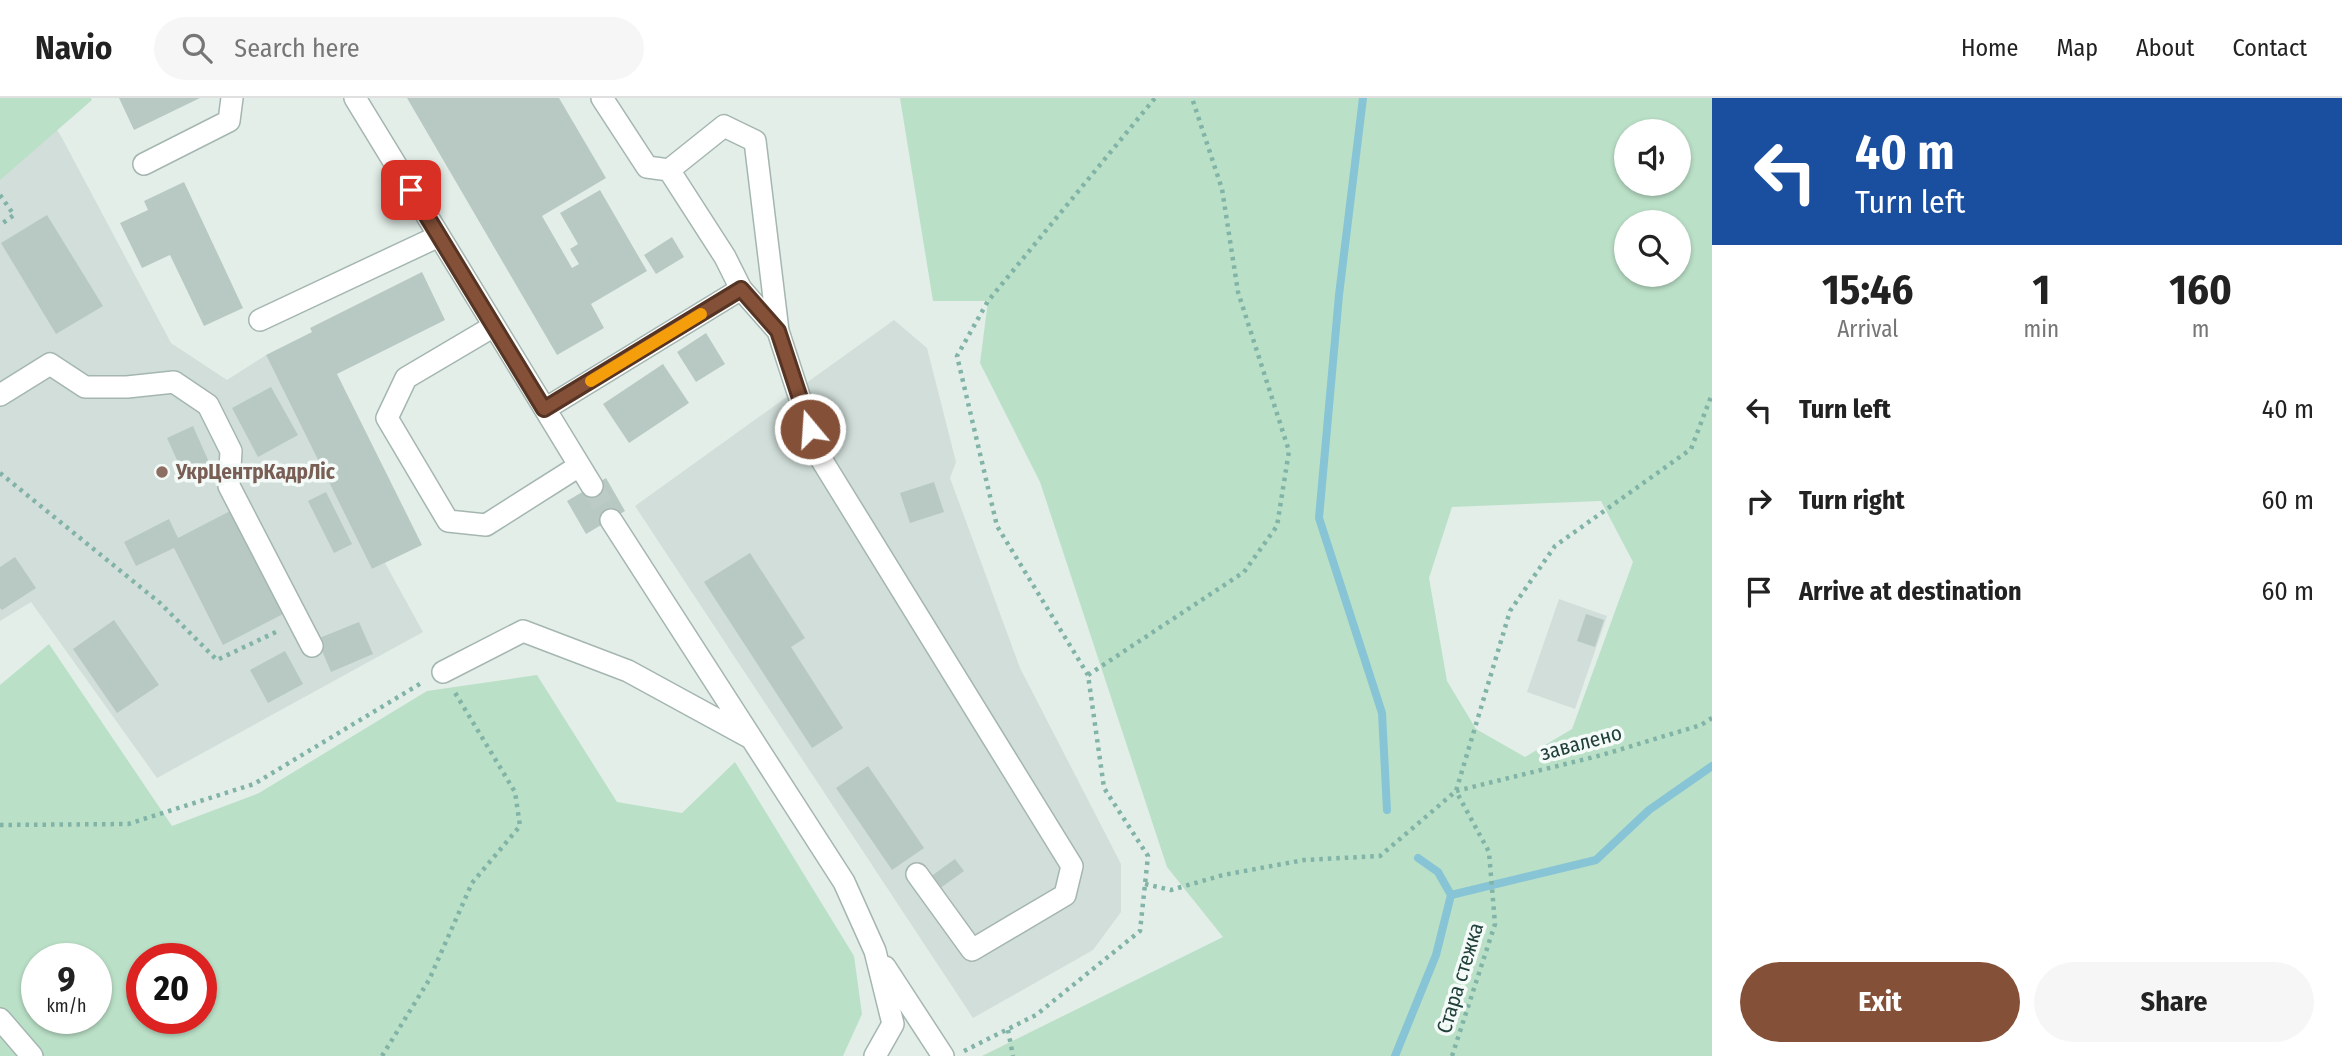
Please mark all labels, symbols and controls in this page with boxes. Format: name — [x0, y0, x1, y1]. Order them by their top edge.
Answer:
search box — [154, 17, 644, 80]
text: Navio — [35, 28, 112, 68]
icon: search — [178, 29, 216, 67]
text: Search here — [234, 33, 360, 64]
text: Home — [1961, 34, 2018, 62]
text: Map — [2056, 34, 2098, 62]
text: About — [2136, 34, 2194, 62]
text: Contact — [2232, 34, 2307, 62]
map controls — [1614, 119, 1691, 287]
button: sound — [1614, 119, 1691, 196]
text: 40 m — [1855, 123, 1955, 182]
icon: left — [1740, 126, 1831, 217]
pin — [381, 160, 441, 220]
icon: arrive — [392, 171, 430, 209]
text: Turn left — [1855, 183, 1965, 221]
button: search — [1614, 210, 1691, 287]
text: 15:46 — [1822, 265, 1913, 315]
text: 1 — [2032, 265, 2050, 315]
text: 160 — [2169, 265, 2232, 315]
text: Arrival — [1837, 315, 1898, 343]
text: min — [2024, 315, 2059, 343]
text: m — [2192, 315, 2209, 343]
icon: left — [1740, 391, 1778, 429]
position arrow — [773, 392, 847, 466]
text: Turn left — [1799, 394, 1891, 425]
text: 40 m — [2262, 394, 2314, 425]
place label: УкрЦентрКадрЛіс — [175, 459, 336, 485]
marker: УкрЦентрКадрЛіс — [154, 464, 170, 480]
icon: right — [1740, 482, 1778, 520]
text: Turn right — [1799, 485, 1905, 516]
text: 60 m — [2261, 485, 2314, 516]
icon: arrive — [1740, 573, 1778, 611]
text: Arrive at destination — [1799, 576, 2022, 607]
text: 60 m — [2261, 576, 2314, 607]
street label: завалено — [1537, 720, 1625, 766]
street label: Стара стежка — [1431, 920, 1489, 1036]
speed limit sign: 20 — [126, 943, 217, 1034]
text: 9 — [57, 958, 76, 1000]
button: Exit — [1740, 962, 2020, 1042]
button: Share — [2034, 962, 2314, 1042]
text: km/h — [46, 995, 87, 1017]

